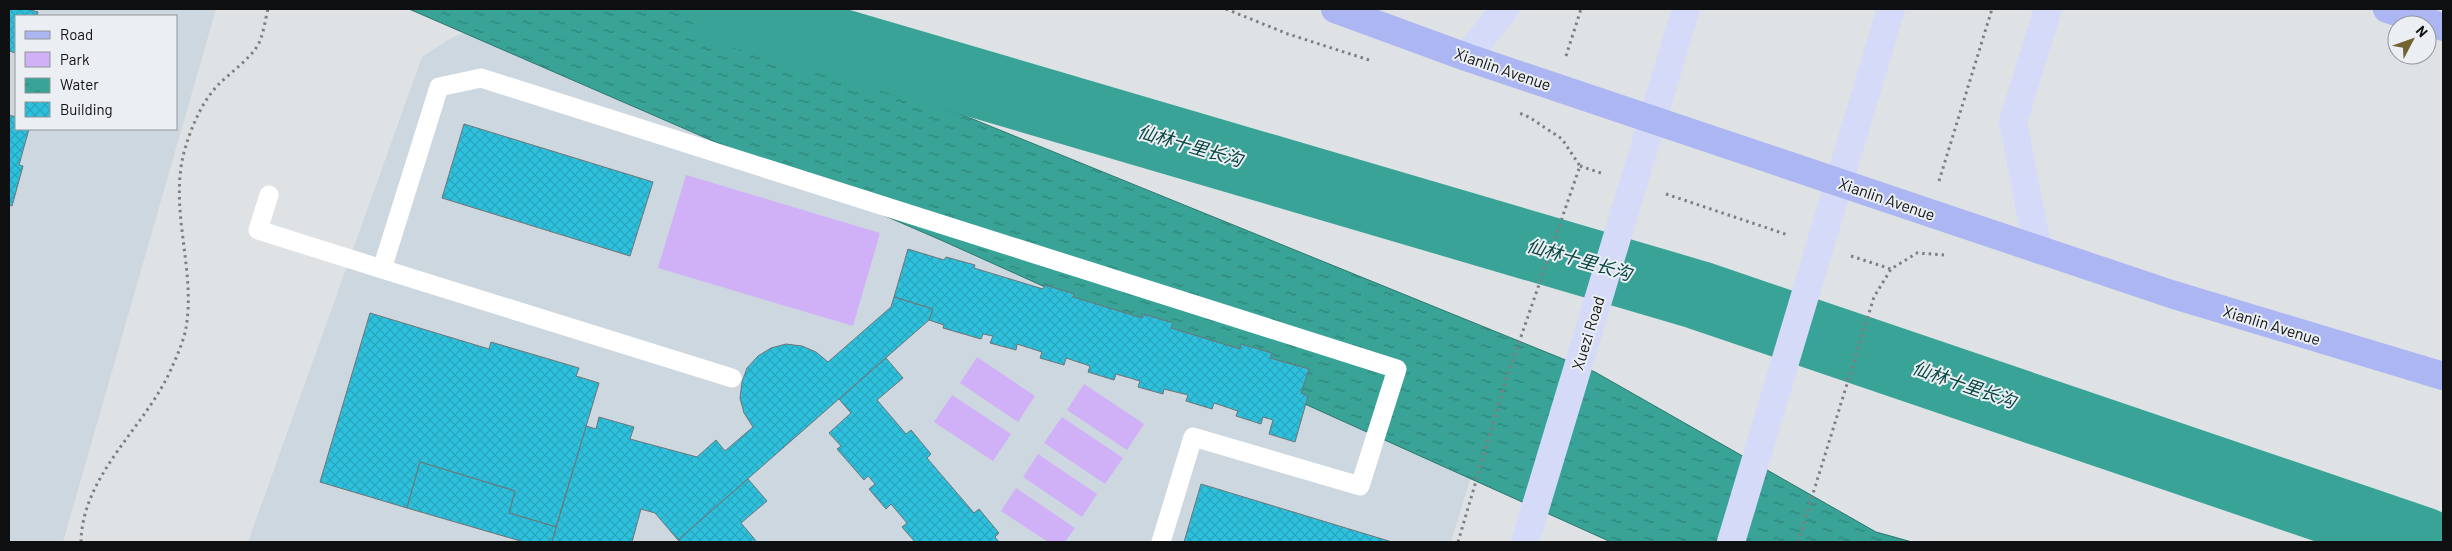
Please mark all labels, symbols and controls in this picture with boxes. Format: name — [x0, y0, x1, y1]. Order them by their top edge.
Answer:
legend — [15, 15, 178, 130]
north arrow — [2387, 15, 2437, 65]
text: N — [2413, 22, 2432, 40]
text: Road — [60, 25, 93, 43]
street label: Xianlin Avenue — [1452, 43, 1554, 94]
text: Park — [60, 50, 90, 68]
text: Water — [60, 75, 99, 93]
text: Building — [60, 100, 113, 118]
water label: 仙林十里长沟 — [1135, 120, 1247, 171]
street label: Xianlin Avenue — [1836, 173, 1938, 224]
water label: 仙林十里长沟 — [1524, 234, 1636, 285]
street label: Xuezi Road — [1567, 294, 1608, 372]
street label: Xianlin Avenue — [2221, 301, 2323, 348]
water label: 仙林十里长沟 — [1910, 356, 2021, 413]

